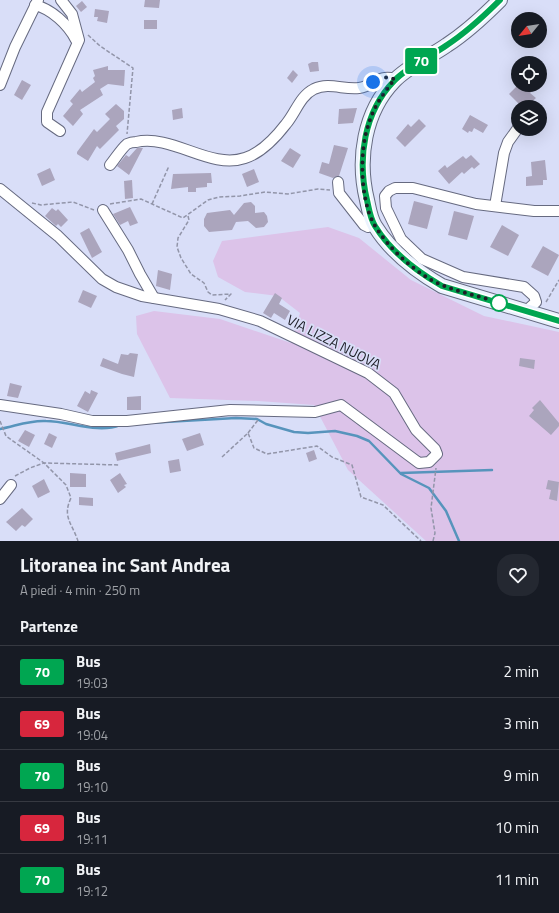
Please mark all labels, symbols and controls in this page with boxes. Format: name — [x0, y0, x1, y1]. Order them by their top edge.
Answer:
north arrow — [511, 12, 547, 48]
map controls — [511, 12, 547, 136]
line badge: 70 — [403, 48, 439, 74]
text: 70 — [413, 50, 429, 71]
button: locate — [511, 56, 547, 92]
your location — [363, 72, 383, 92]
button: layers — [511, 100, 547, 136]
unlabelled marker — [490, 294, 508, 312]
street label: VIA LIZZA NUOVA — [283, 309, 386, 375]
text: Litoranea inc Sant Andrea — [20, 550, 230, 579]
button: heart — [497, 554, 539, 596]
text: A piedi · 4 min · 250 m — [20, 580, 140, 600]
text: Partenze — [20, 615, 78, 638]
text: Bus — [76, 650, 101, 673]
text: 2 min — [503, 660, 539, 683]
text: 70 — [34, 661, 50, 682]
text: 19:03 — [76, 673, 108, 693]
text: Bus — [76, 702, 101, 725]
text: 3 min — [503, 712, 539, 735]
text: 69 — [34, 713, 50, 734]
text: 19:04 — [76, 725, 108, 745]
text: Bus — [76, 754, 101, 777]
text: 9 min — [503, 764, 539, 787]
text: 70 — [34, 765, 50, 786]
text: 19:10 — [76, 777, 108, 797]
text: Bus — [76, 806, 101, 829]
text: 10 min — [495, 816, 539, 839]
text: 69 — [34, 817, 50, 838]
text: 19:11 — [76, 829, 108, 849]
text: Bus — [76, 858, 101, 881]
text: 11 min — [495, 868, 539, 891]
text: 70 — [34, 869, 50, 890]
text: 19:12 — [76, 881, 108, 901]

